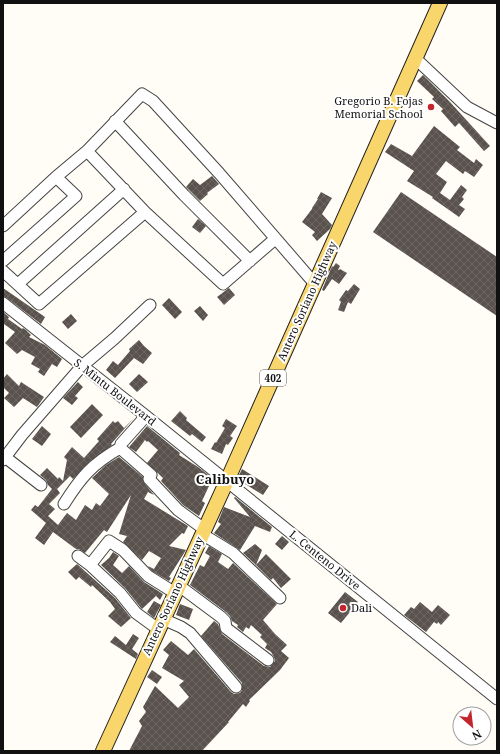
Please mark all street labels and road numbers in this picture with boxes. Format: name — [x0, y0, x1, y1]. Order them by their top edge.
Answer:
street label: Antero Soriano Highway — [273, 238, 340, 363]
street label: S. Mintu Boulevard — [71, 355, 160, 429]
road number: 402 — [260, 370, 286, 386]
street label: L. Centeno Drive — [287, 526, 364, 593]
street label: Antero Soriano Highway — [138, 533, 207, 658]

